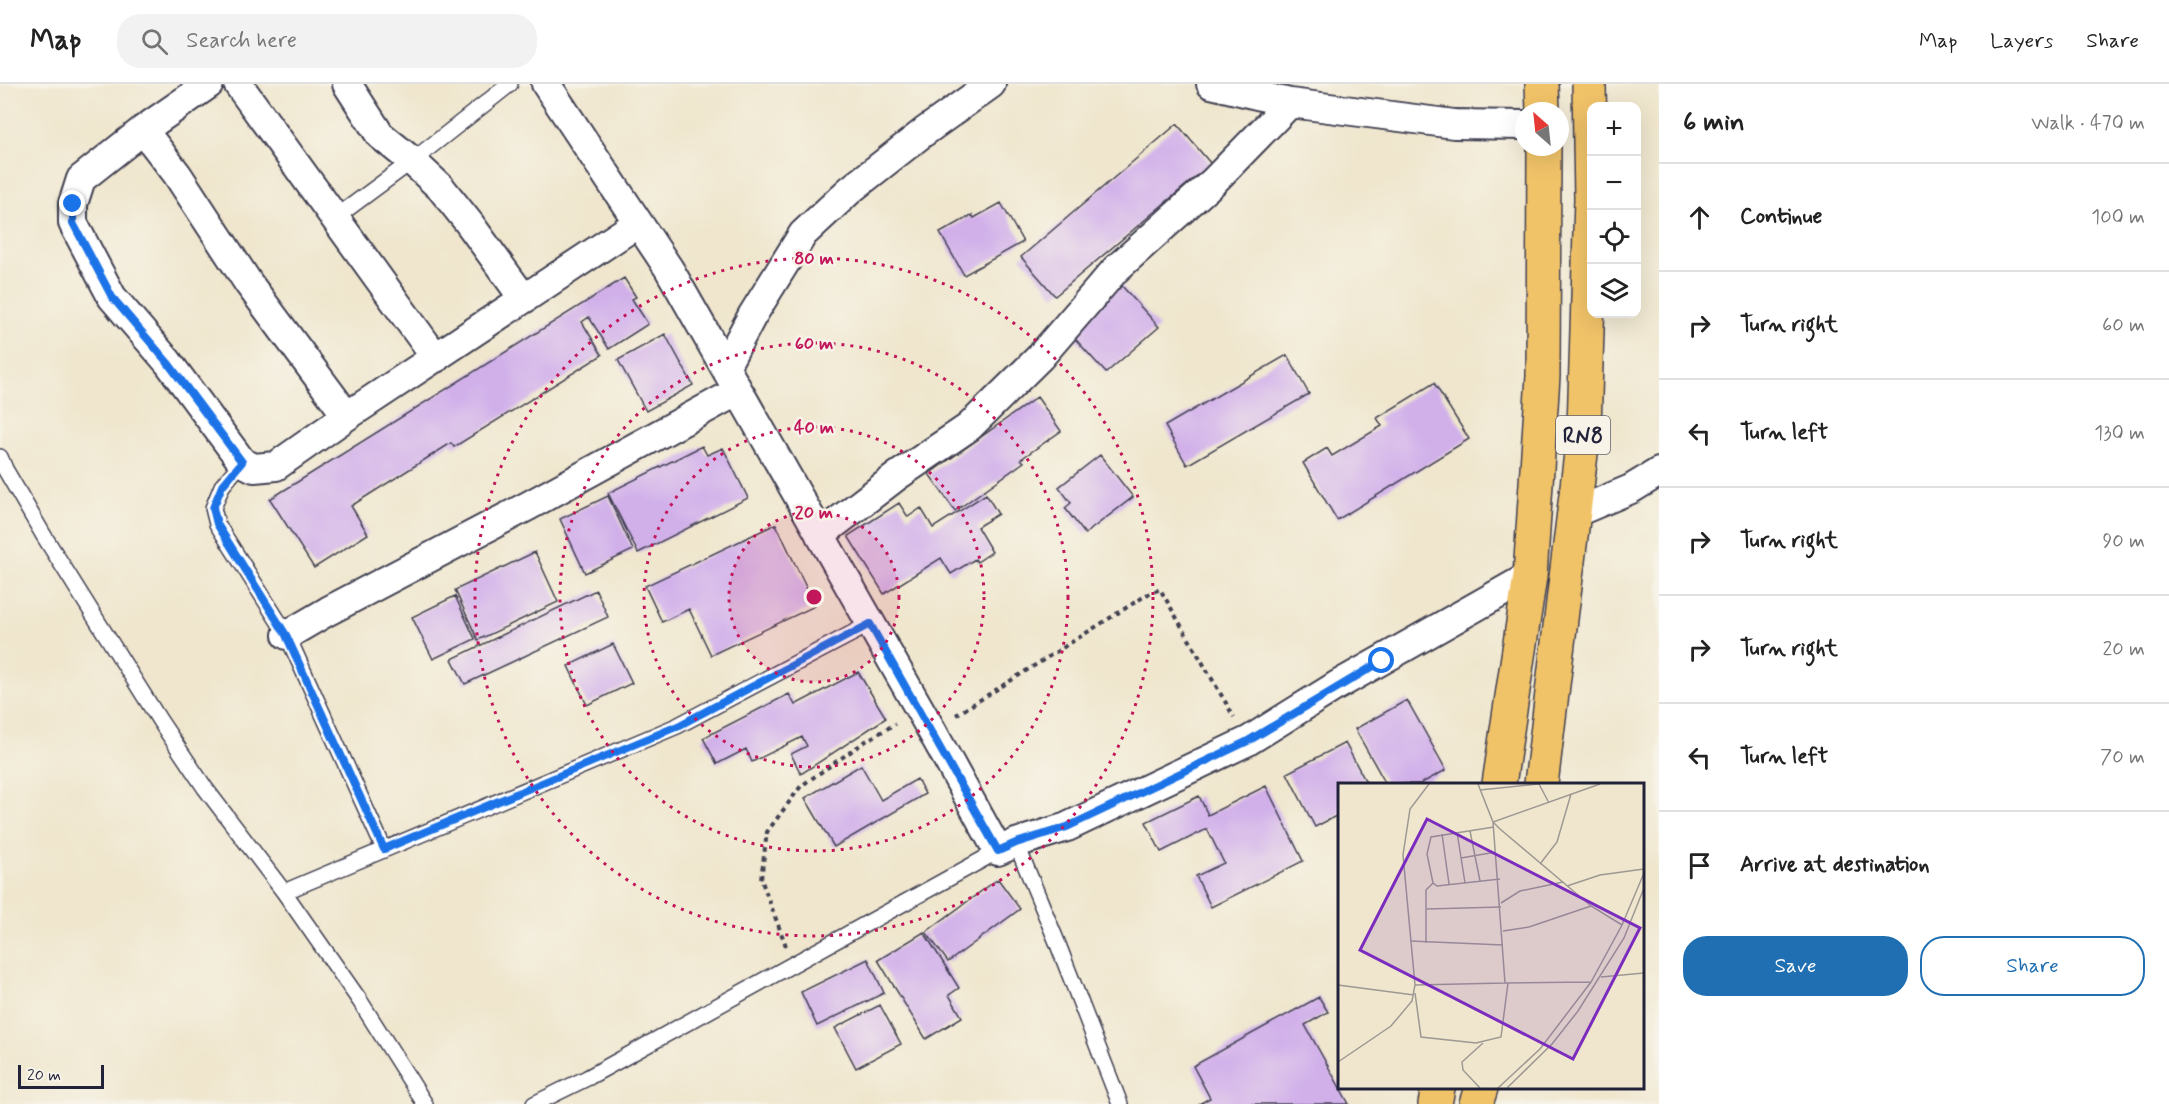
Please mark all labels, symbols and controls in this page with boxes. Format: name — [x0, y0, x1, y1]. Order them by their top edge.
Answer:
search box — [117, 14, 537, 68]
text: Map — [30, 23, 81, 60]
icon: search — [138, 25, 171, 58]
text: Search here — [186, 27, 297, 55]
text: Map — [1919, 27, 1957, 55]
text: Layers — [1990, 27, 2053, 55]
text: Share — [2086, 27, 2139, 55]
north arrow — [1515, 102, 1569, 156]
map controls — [1587, 102, 1641, 318]
button: + — [1587, 102, 1641, 156]
text: 6 min — [1683, 106, 1745, 140]
text: Walk · 470 m — [2031, 110, 2145, 137]
button: − — [1587, 156, 1641, 210]
route end — [59, 190, 85, 216]
icon: ahead — [1683, 201, 1716, 234]
text: Continue — [1740, 203, 1822, 231]
text: 100 m — [2091, 204, 2145, 231]
button: locate — [1587, 210, 1641, 264]
text: 80 m — [794, 247, 834, 271]
button: layers — [1587, 264, 1641, 318]
icon: right — [1683, 309, 1716, 342]
text: Turn right — [1740, 311, 1838, 339]
text: 60 m — [2102, 312, 2145, 339]
text: 60 m — [795, 332, 833, 356]
text: 40 m — [794, 416, 834, 440]
road number: RN8 — [1556, 416, 1610, 454]
icon: left — [1683, 417, 1716, 450]
text: Turn left — [1740, 419, 1828, 447]
text: 130 m — [2094, 420, 2145, 447]
text: 20 m — [795, 501, 833, 525]
icon: right — [1683, 525, 1716, 558]
text: Turn right — [1740, 527, 1838, 555]
text: 90 m — [2102, 528, 2145, 555]
centre of rings — [804, 587, 824, 607]
icon: right — [1683, 633, 1716, 666]
text: Turn right — [1740, 635, 1838, 663]
text: 20 m — [2102, 636, 2145, 663]
route start — [1368, 647, 1394, 673]
icon: left — [1683, 741, 1716, 774]
text: Turn left — [1740, 743, 1828, 771]
text: 70 m — [2100, 744, 2145, 771]
inset map — [1338, 783, 1644, 1089]
icon: arrive — [1683, 849, 1716, 882]
text: Arrive at destination — [1740, 851, 1930, 879]
button: Save — [1683, 936, 1908, 996]
button: Share — [1920, 936, 2145, 996]
scale bar — [18, 1062, 104, 1090]
text: 20 m — [27, 1065, 61, 1086]

